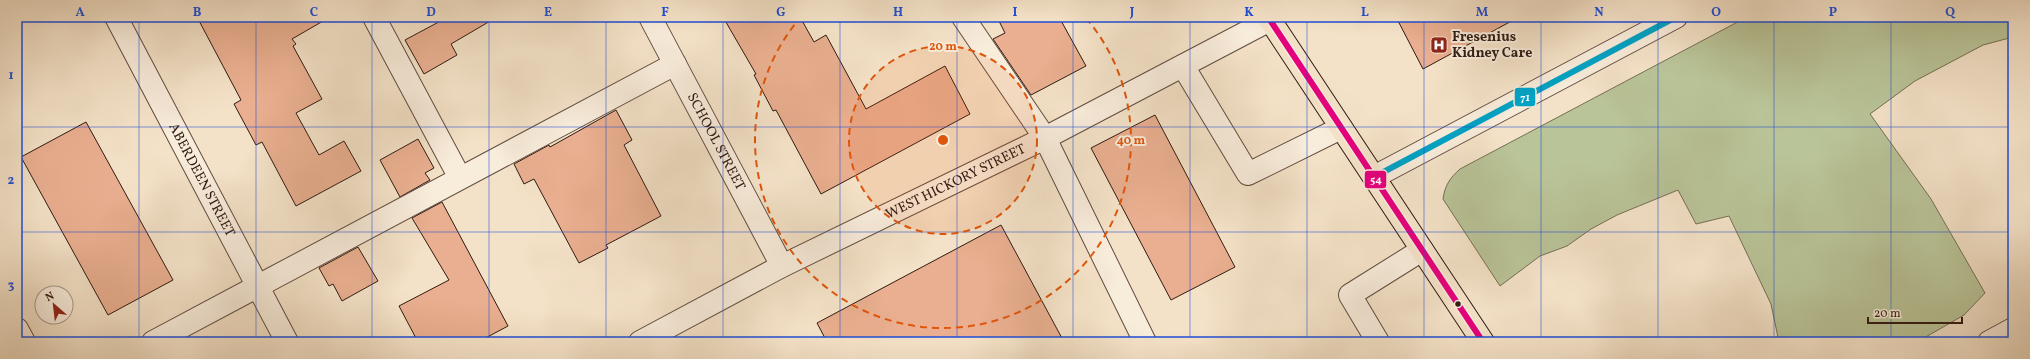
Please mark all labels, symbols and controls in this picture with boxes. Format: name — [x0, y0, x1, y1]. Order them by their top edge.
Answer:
text: A — [75, 4, 85, 22]
text: B — [193, 4, 202, 22]
text: C — [310, 4, 318, 22]
text: D — [426, 4, 436, 22]
text: E — [544, 4, 552, 22]
text: F — [661, 4, 669, 22]
text: G — [776, 4, 786, 22]
text: H — [893, 4, 903, 22]
text: I — [1013, 4, 1018, 22]
text: J — [1129, 4, 1135, 22]
text: K — [1244, 4, 1254, 22]
text: L — [1361, 4, 1369, 22]
text: M — [1476, 4, 1489, 22]
text: N — [1594, 4, 1604, 22]
text: O — [1711, 4, 1721, 22]
text: P — [1829, 4, 1837, 22]
text: Q — [1945, 4, 1956, 22]
place label: Fresenius Kidney Care — [1452, 28, 1532, 63]
hospital icon: Fresenius Kidney Care — [1429, 35, 1449, 55]
text: 20 m — [929, 39, 957, 55]
text: 1 — [8, 67, 14, 85]
line badge: 71 — [1514, 87, 1536, 107]
street label: SCHOOL STREET — [682, 89, 750, 194]
text: 71 — [1520, 91, 1530, 106]
street label: ABERDEEN STREET — [164, 120, 239, 240]
centre of rings — [936, 133, 950, 147]
text: 40 m — [1117, 133, 1146, 149]
street label: WEST HICKORY STREET — [882, 139, 1029, 224]
line badge: 54 — [1364, 170, 1387, 189]
text: 2 — [8, 172, 15, 190]
text: 54 — [1370, 173, 1382, 188]
text: 3 — [8, 277, 15, 295]
north arrow — [34, 285, 74, 325]
text: N — [43, 289, 57, 306]
unlabelled marker — [1453, 299, 1463, 309]
scale bar — [1868, 299, 1962, 325]
text: 20 m — [1874, 306, 1901, 322]

